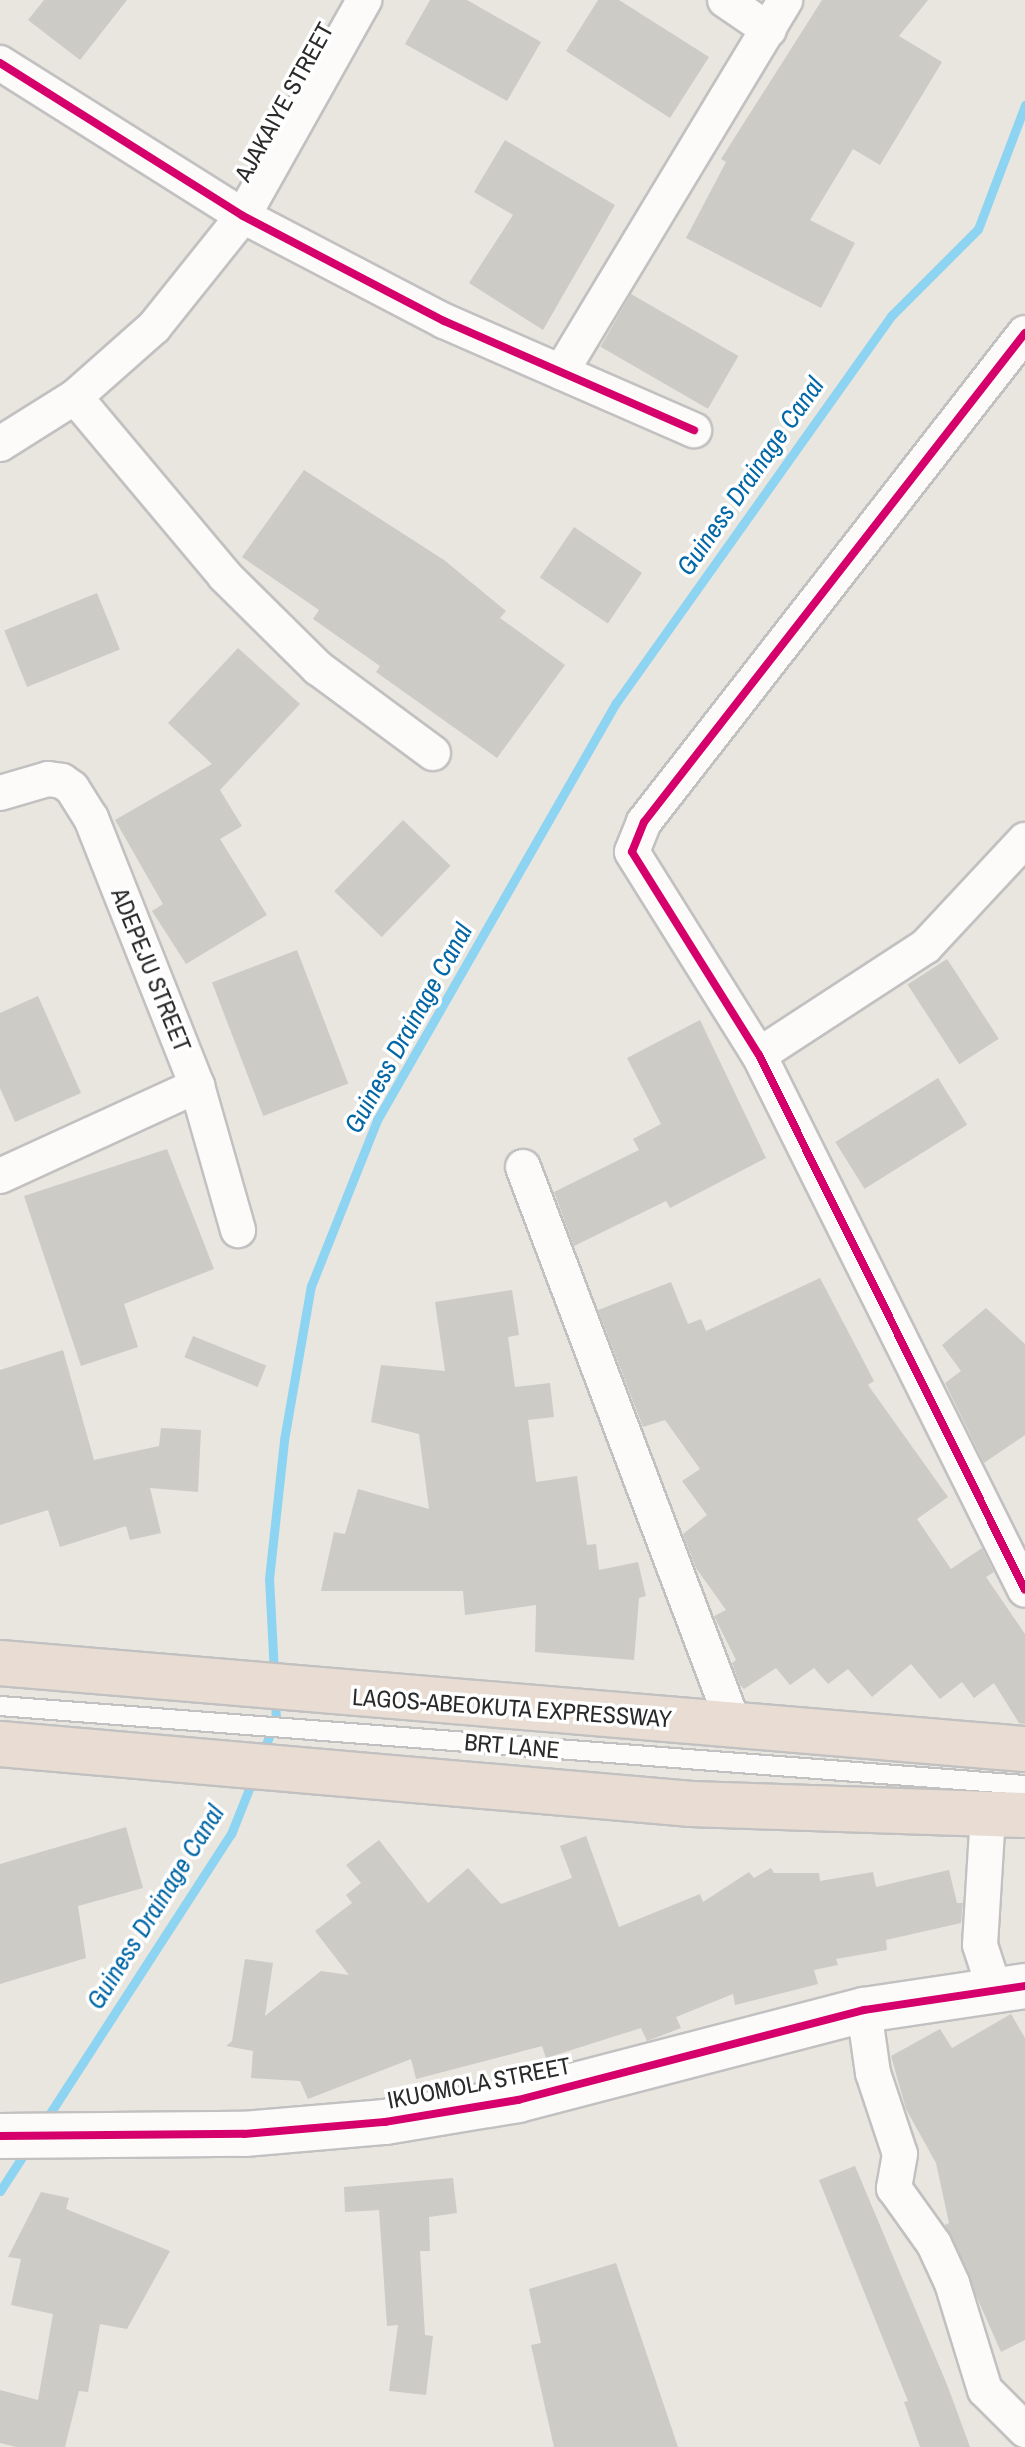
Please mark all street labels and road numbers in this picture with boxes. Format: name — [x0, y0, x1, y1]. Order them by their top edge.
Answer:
street label: AJAKAIYE STREET — [228, 18, 340, 186]
street label: ADEPEJU STREET — [105, 884, 197, 1056]
street label: LAGOS-ABEOKUTA EXPRESSWAY — [351, 1682, 673, 1734]
street label: BRT LANE — [463, 1727, 561, 1765]
street label: IKUOMOLA STREET — [384, 2051, 574, 2115]

